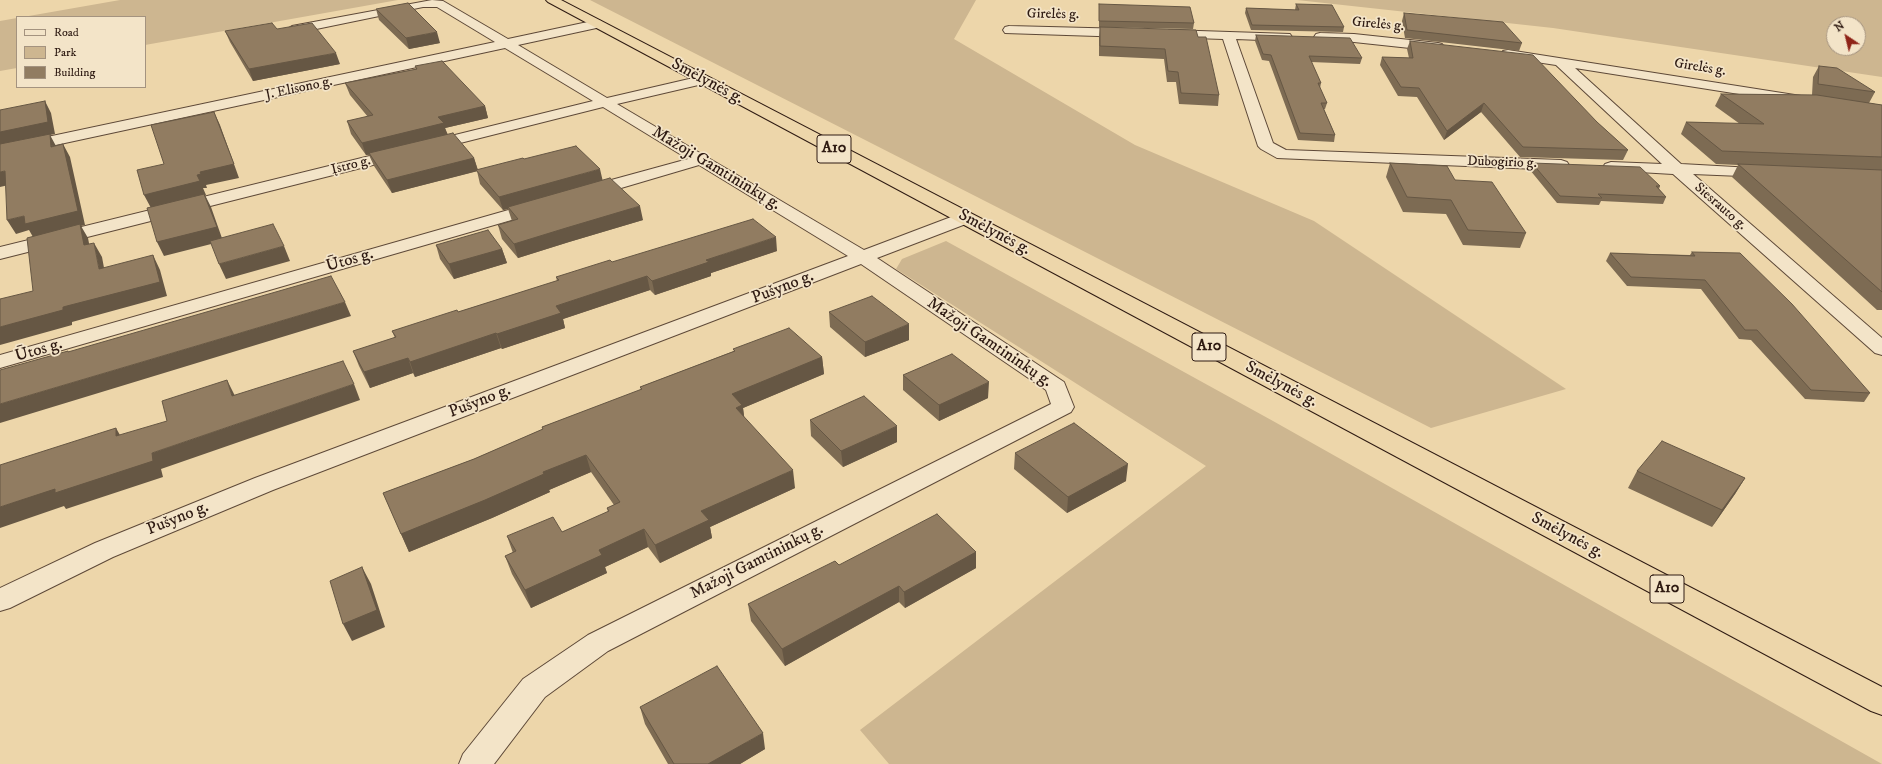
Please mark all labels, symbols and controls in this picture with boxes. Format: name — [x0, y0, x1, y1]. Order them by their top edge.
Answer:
street label: Girelės g. — [1027, 6, 1079, 24]
street label: Girelės g. — [1351, 14, 1405, 36]
legend — [16, 16, 146, 88]
north arrow — [1826, 16, 1866, 56]
text: N — [1832, 19, 1847, 35]
text: Road — [54, 25, 79, 40]
text: Park — [54, 45, 76, 60]
street label: Smėlynės g. — [667, 54, 747, 110]
street label: Girelės g. — [1673, 56, 1727, 80]
text: Building — [54, 65, 95, 80]
street label: J. Elisono g. — [264, 74, 334, 104]
street label: Mažoji Gamtininkų g. — [648, 122, 784, 216]
road number: A10 — [817, 135, 851, 163]
street label: Įstro g. — [330, 153, 372, 179]
street label: Dubogirio g. — [1467, 153, 1537, 173]
street label: Siesrauto g. — [1690, 180, 1750, 234]
street label: Smėlynės g. — [954, 205, 1034, 261]
street label: Ūtos g. — [324, 245, 376, 277]
street label: Pušyno g. — [749, 267, 817, 309]
street label: Mažoji Gamtininkų g. — [922, 294, 1056, 392]
road number: A10 — [1192, 333, 1226, 361]
street label: Ūtos g. — [13, 335, 65, 367]
street label: Smėlynės g. — [1241, 357, 1321, 413]
street label: Pušyno g. — [446, 381, 514, 423]
street label: Pušyno g. — [144, 497, 212, 541]
street label: Smėlynės g. — [1527, 508, 1607, 564]
street label: Mažoji Gamtininkų g. — [687, 520, 827, 604]
road number: A10 — [1650, 575, 1684, 603]

